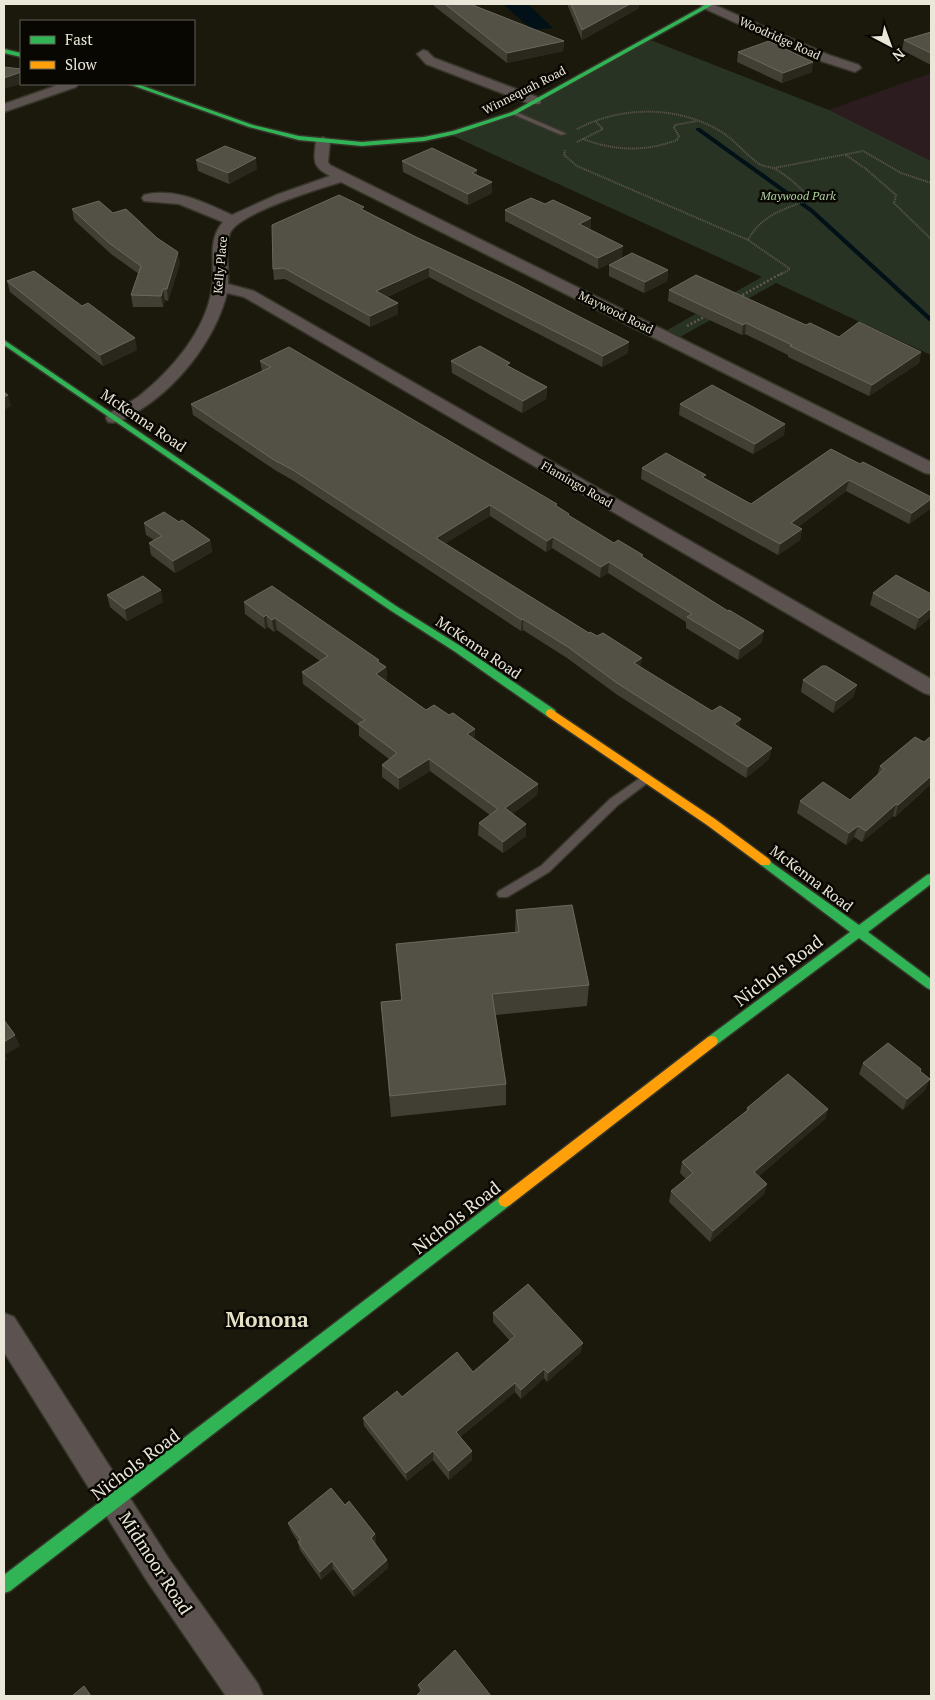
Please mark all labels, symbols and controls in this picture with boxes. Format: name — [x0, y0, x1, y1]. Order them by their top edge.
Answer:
street label: Woodridge Road — [737, 13, 823, 63]
legend — [20, 20, 195, 85]
north arrow — [865, 20, 915, 70]
text: Fast — [65, 29, 93, 49]
text: N — [888, 45, 909, 66]
text: Slow — [65, 54, 98, 74]
street label: Winnequah Road — [480, 62, 568, 117]
park label: Maywood Park — [759, 188, 836, 203]
street label: Kelly Place — [210, 236, 230, 294]
street label: Maywood Road — [576, 287, 656, 337]
street label: McKenna Road — [97, 384, 191, 456]
street label: Flamingo Road — [539, 458, 616, 511]
street label: McKenna Road — [432, 611, 526, 683]
street label: McKenna Road — [766, 840, 858, 916]
street label: Nichols Road — [729, 929, 827, 1011]
street label: Nichols Road — [407, 1175, 505, 1259]
district label: Monona — [225, 1305, 309, 1333]
street label: Nichols Road — [86, 1423, 184, 1505]
street label: Midmoor Road — [114, 1507, 198, 1619]

